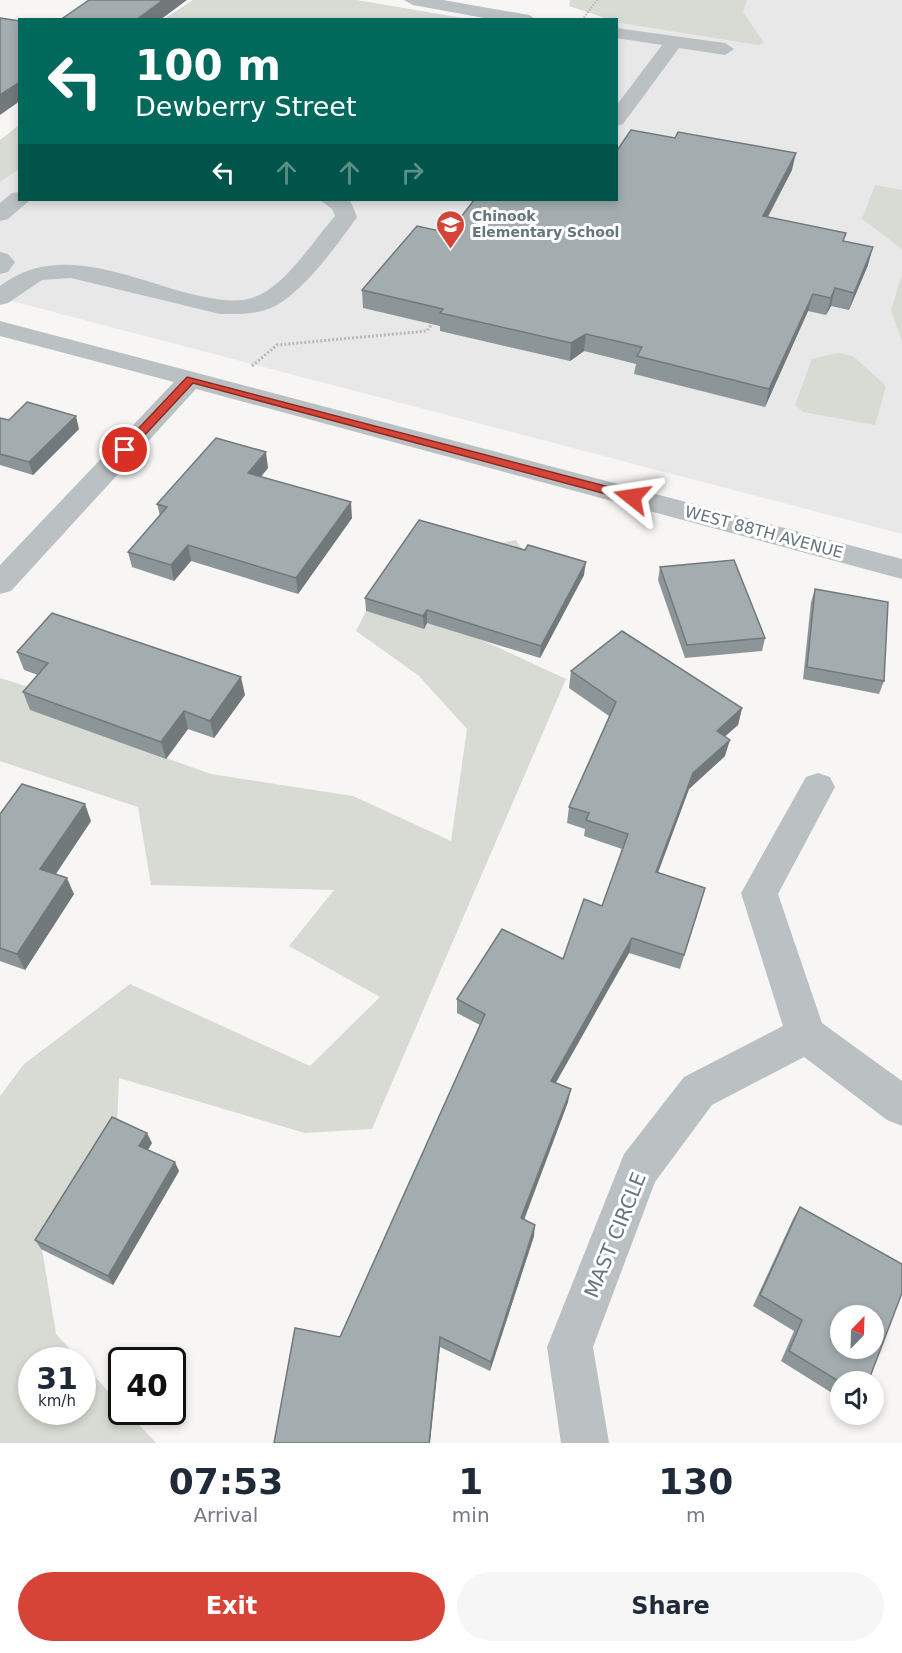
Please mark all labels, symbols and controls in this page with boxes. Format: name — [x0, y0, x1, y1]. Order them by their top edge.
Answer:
text: 100 m — [135, 41, 281, 90]
icon: left — [36, 42, 114, 120]
text: Dewberry Street — [135, 91, 357, 122]
icon: left — [207, 156, 240, 189]
icon: ahead — [270, 156, 303, 189]
icon: ahead — [333, 156, 366, 189]
icon: right — [396, 156, 429, 189]
school or university icon: Chinook Elementary School — [435, 208, 467, 250]
place label: Chinook Elementary School — [472, 208, 619, 240]
pin — [99, 424, 150, 475]
icon: arrive — [108, 433, 141, 466]
position arrow — [600, 465, 664, 529]
street label: WEST 88TH AVENUE — [683, 502, 845, 562]
street label: MAST CIRCLE — [579, 1169, 651, 1301]
north arrow — [830, 1305, 884, 1359]
map controls — [830, 1305, 884, 1425]
speed limit sign: 40 — [108, 1347, 186, 1425]
text: 31 — [36, 1361, 78, 1396]
button: sound — [830, 1371, 884, 1425]
text: km/h — [38, 1392, 76, 1410]
text: 07:53 — [169, 1461, 283, 1502]
text: 1 — [458, 1461, 483, 1502]
text: 130 — [658, 1461, 733, 1502]
text: Arrival — [193, 1503, 258, 1527]
text: min — [452, 1503, 490, 1527]
text: m — [686, 1503, 706, 1527]
button: Exit — [18, 1572, 445, 1641]
button: Share — [457, 1572, 884, 1641]

